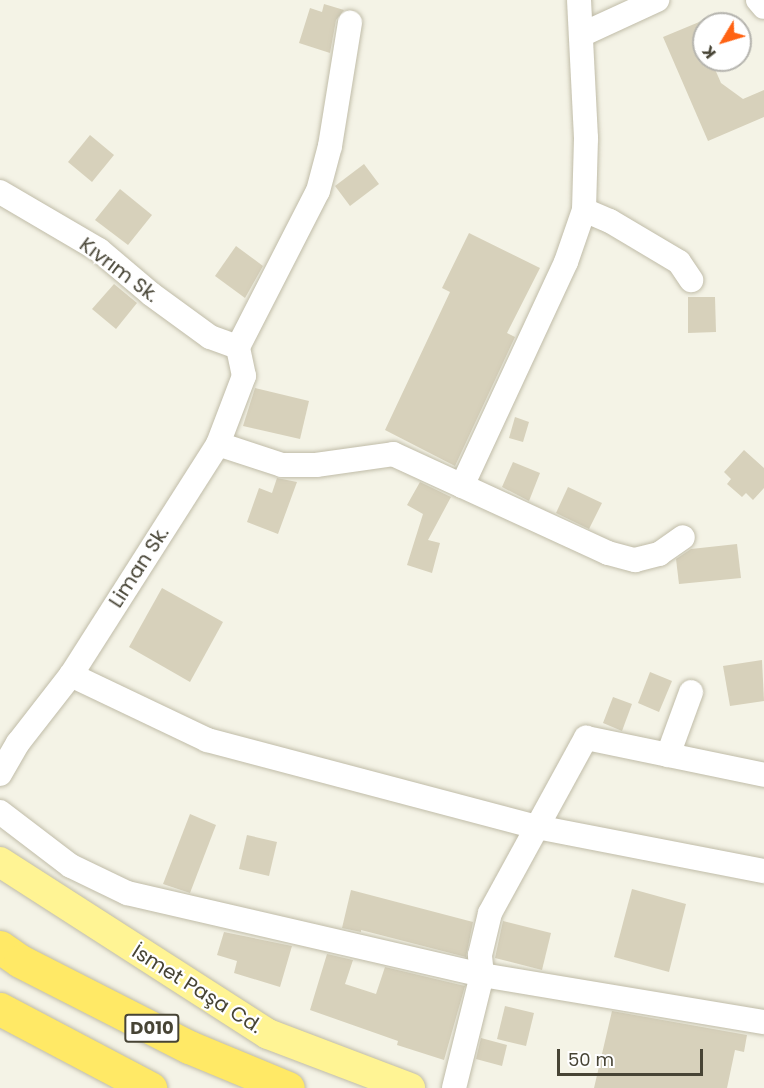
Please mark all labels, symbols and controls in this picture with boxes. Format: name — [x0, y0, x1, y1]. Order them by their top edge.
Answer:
north arrow — [692, 12, 752, 72]
text: K — [697, 41, 721, 64]
street label: Kıvrım Sk. — [75, 233, 163, 307]
street label: Liman Sk. — [104, 522, 174, 612]
street label: İsmet Paşa Cd. — [128, 939, 266, 1039]
road number: D010 — [124, 1013, 180, 1043]
scale bar — [560, 1037, 706, 1075]
text: 50 m — [568, 1047, 614, 1072]

